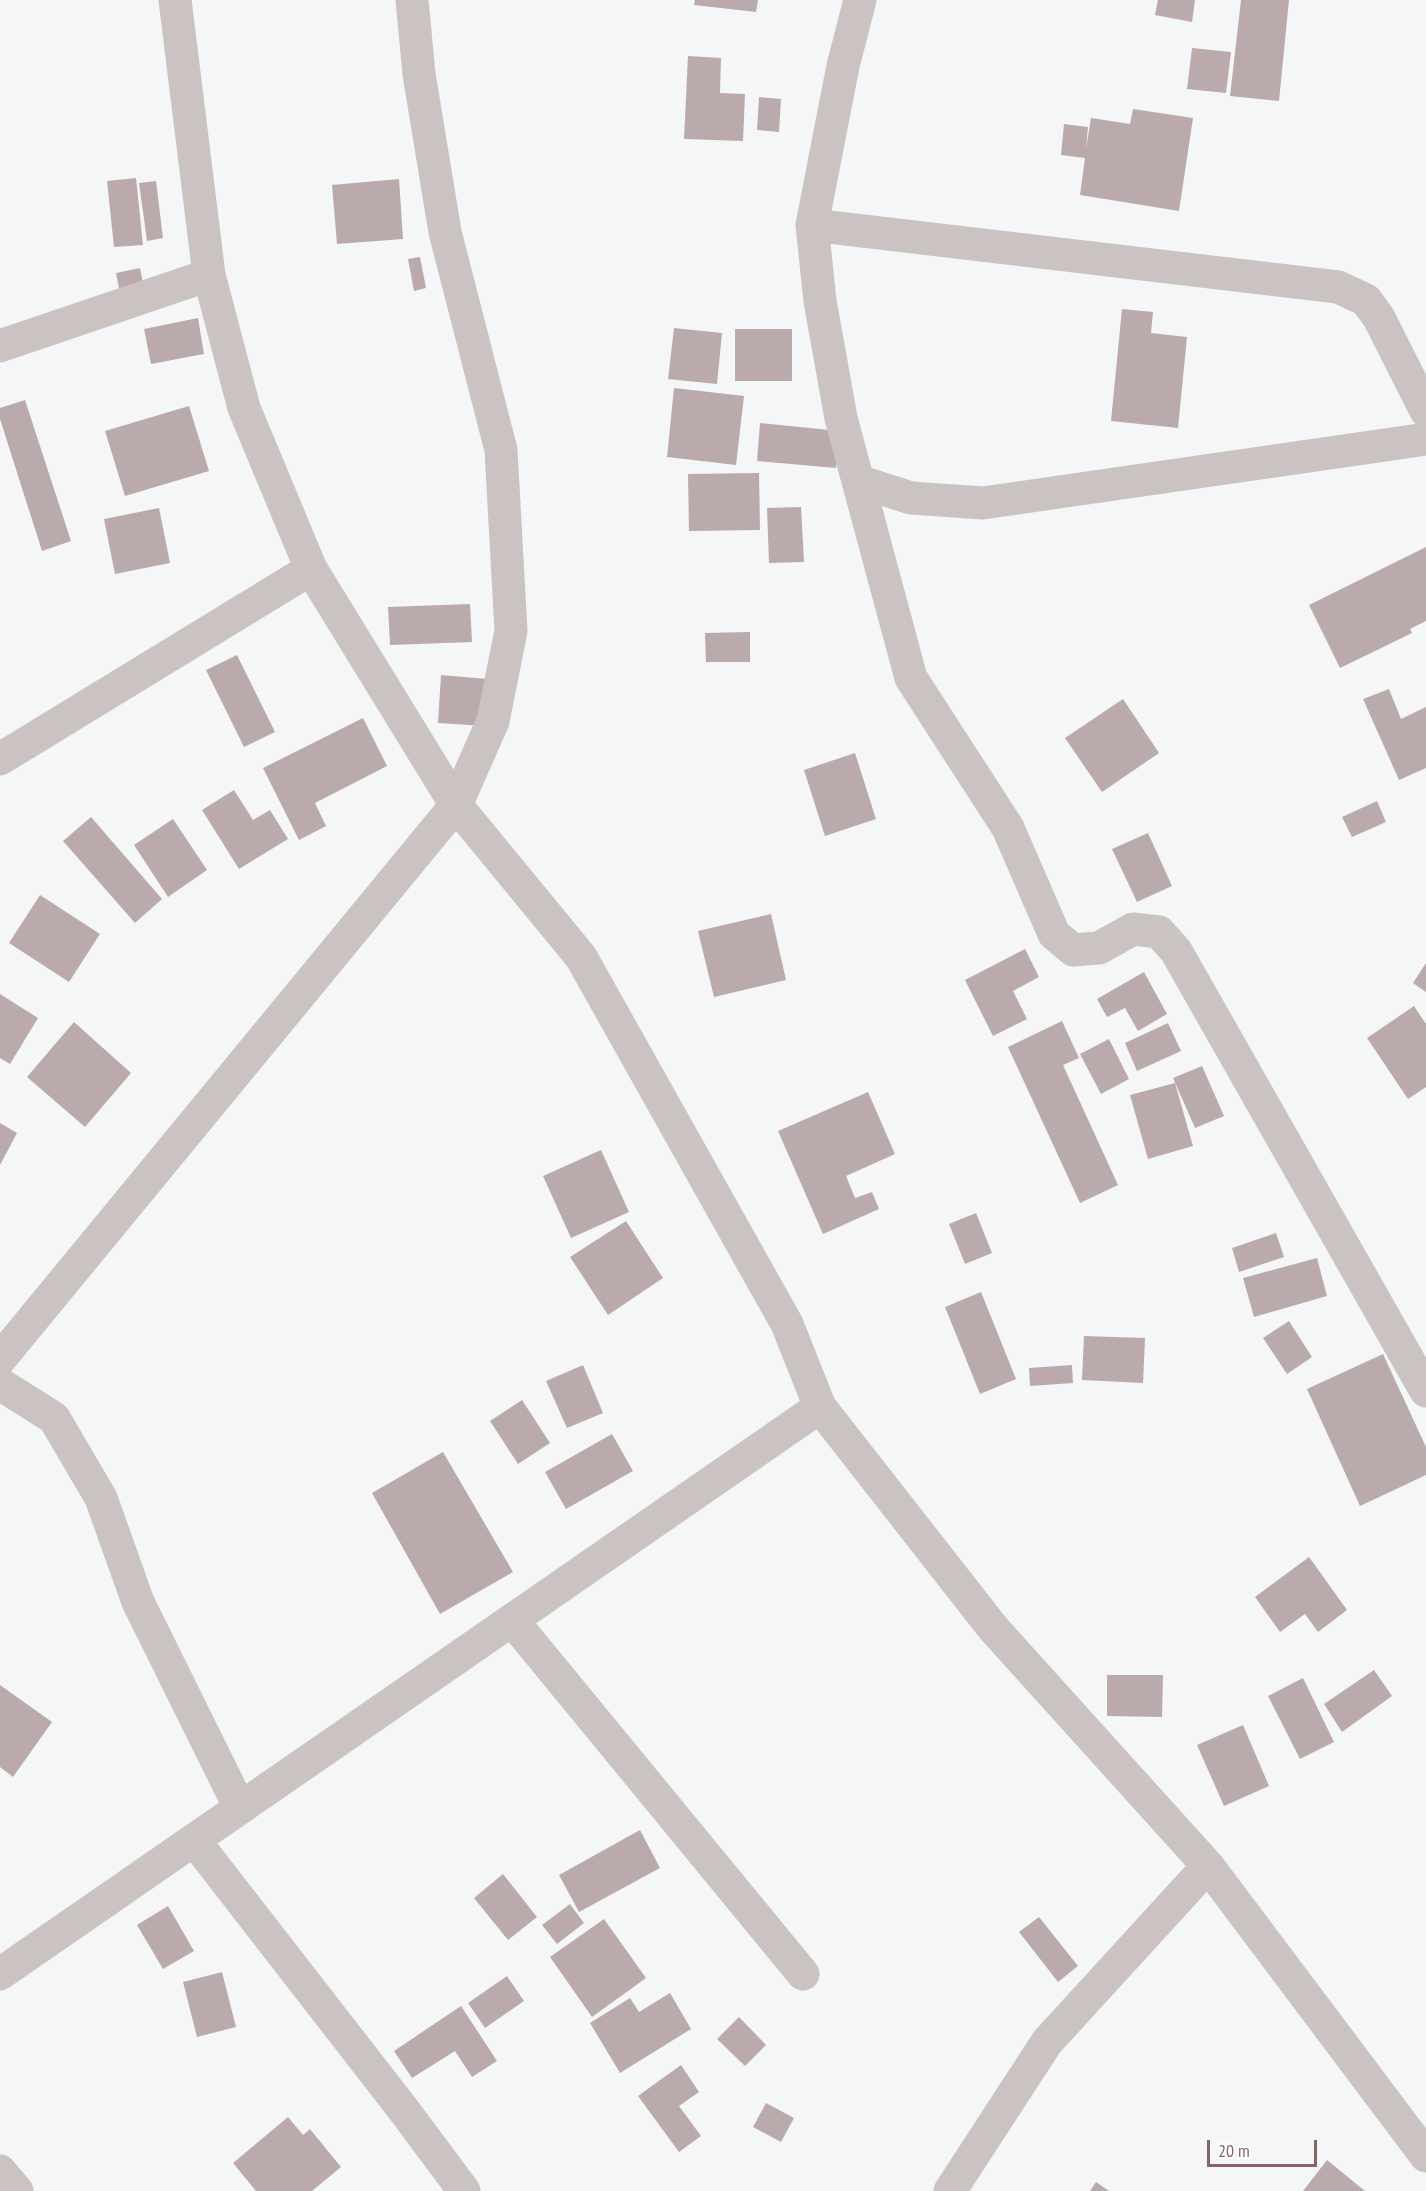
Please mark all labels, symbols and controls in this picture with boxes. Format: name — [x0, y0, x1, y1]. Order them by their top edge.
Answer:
scale bar — [1210, 2128, 1320, 2166]
text: 20 m — [1218, 2139, 1250, 2162]

